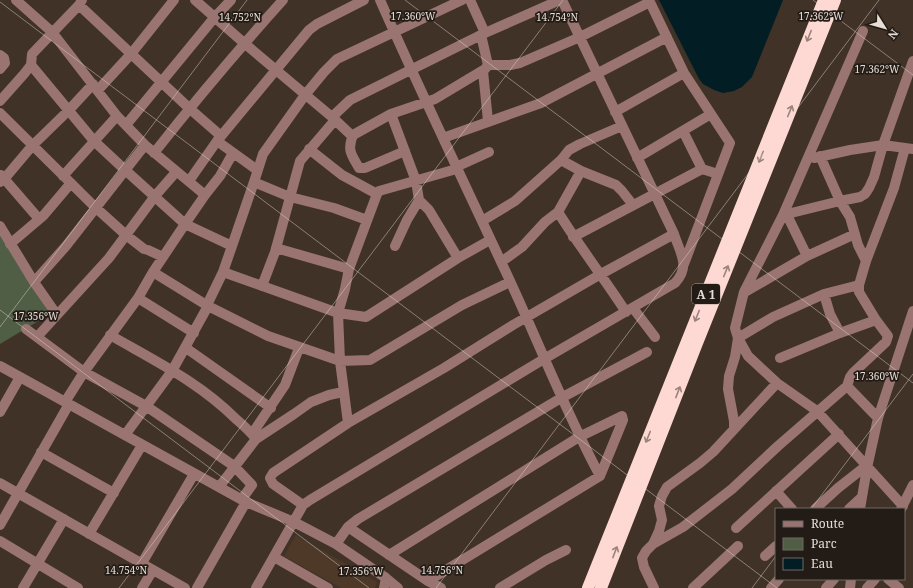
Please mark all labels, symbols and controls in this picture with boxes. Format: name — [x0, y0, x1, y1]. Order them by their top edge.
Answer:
north arrow — [865, 8, 905, 48]
text: 17.360°W — [391, 9, 436, 23]
text: 17.362°W — [799, 9, 844, 23]
text: 14.752°N — [219, 10, 261, 24]
text: 14.754°N — [536, 10, 578, 24]
text: N — [885, 26, 902, 43]
one-way arrow — [805, 30, 813, 42]
text: 17.362°W — [855, 62, 900, 76]
one-way arrow — [787, 106, 794, 118]
one-way arrow — [756, 150, 764, 162]
one-way arrow — [722, 265, 730, 277]
road number: A 1 — [692, 284, 720, 304]
text: 17.356°W — [14, 309, 59, 323]
one-way arrow — [692, 310, 700, 322]
text: 17.360°W — [855, 369, 900, 383]
one-way arrow — [674, 386, 682, 398]
one-way arrow — [644, 431, 652, 443]
legend — [775, 508, 905, 580]
text: Route — [811, 515, 844, 532]
text: Parc — [811, 535, 837, 552]
one-way arrow — [611, 546, 619, 558]
text: Eau — [811, 555, 833, 572]
text: 14.754°N — [105, 563, 147, 577]
text: 14.756°N — [421, 563, 463, 577]
text: 17.356°W — [339, 564, 384, 578]

